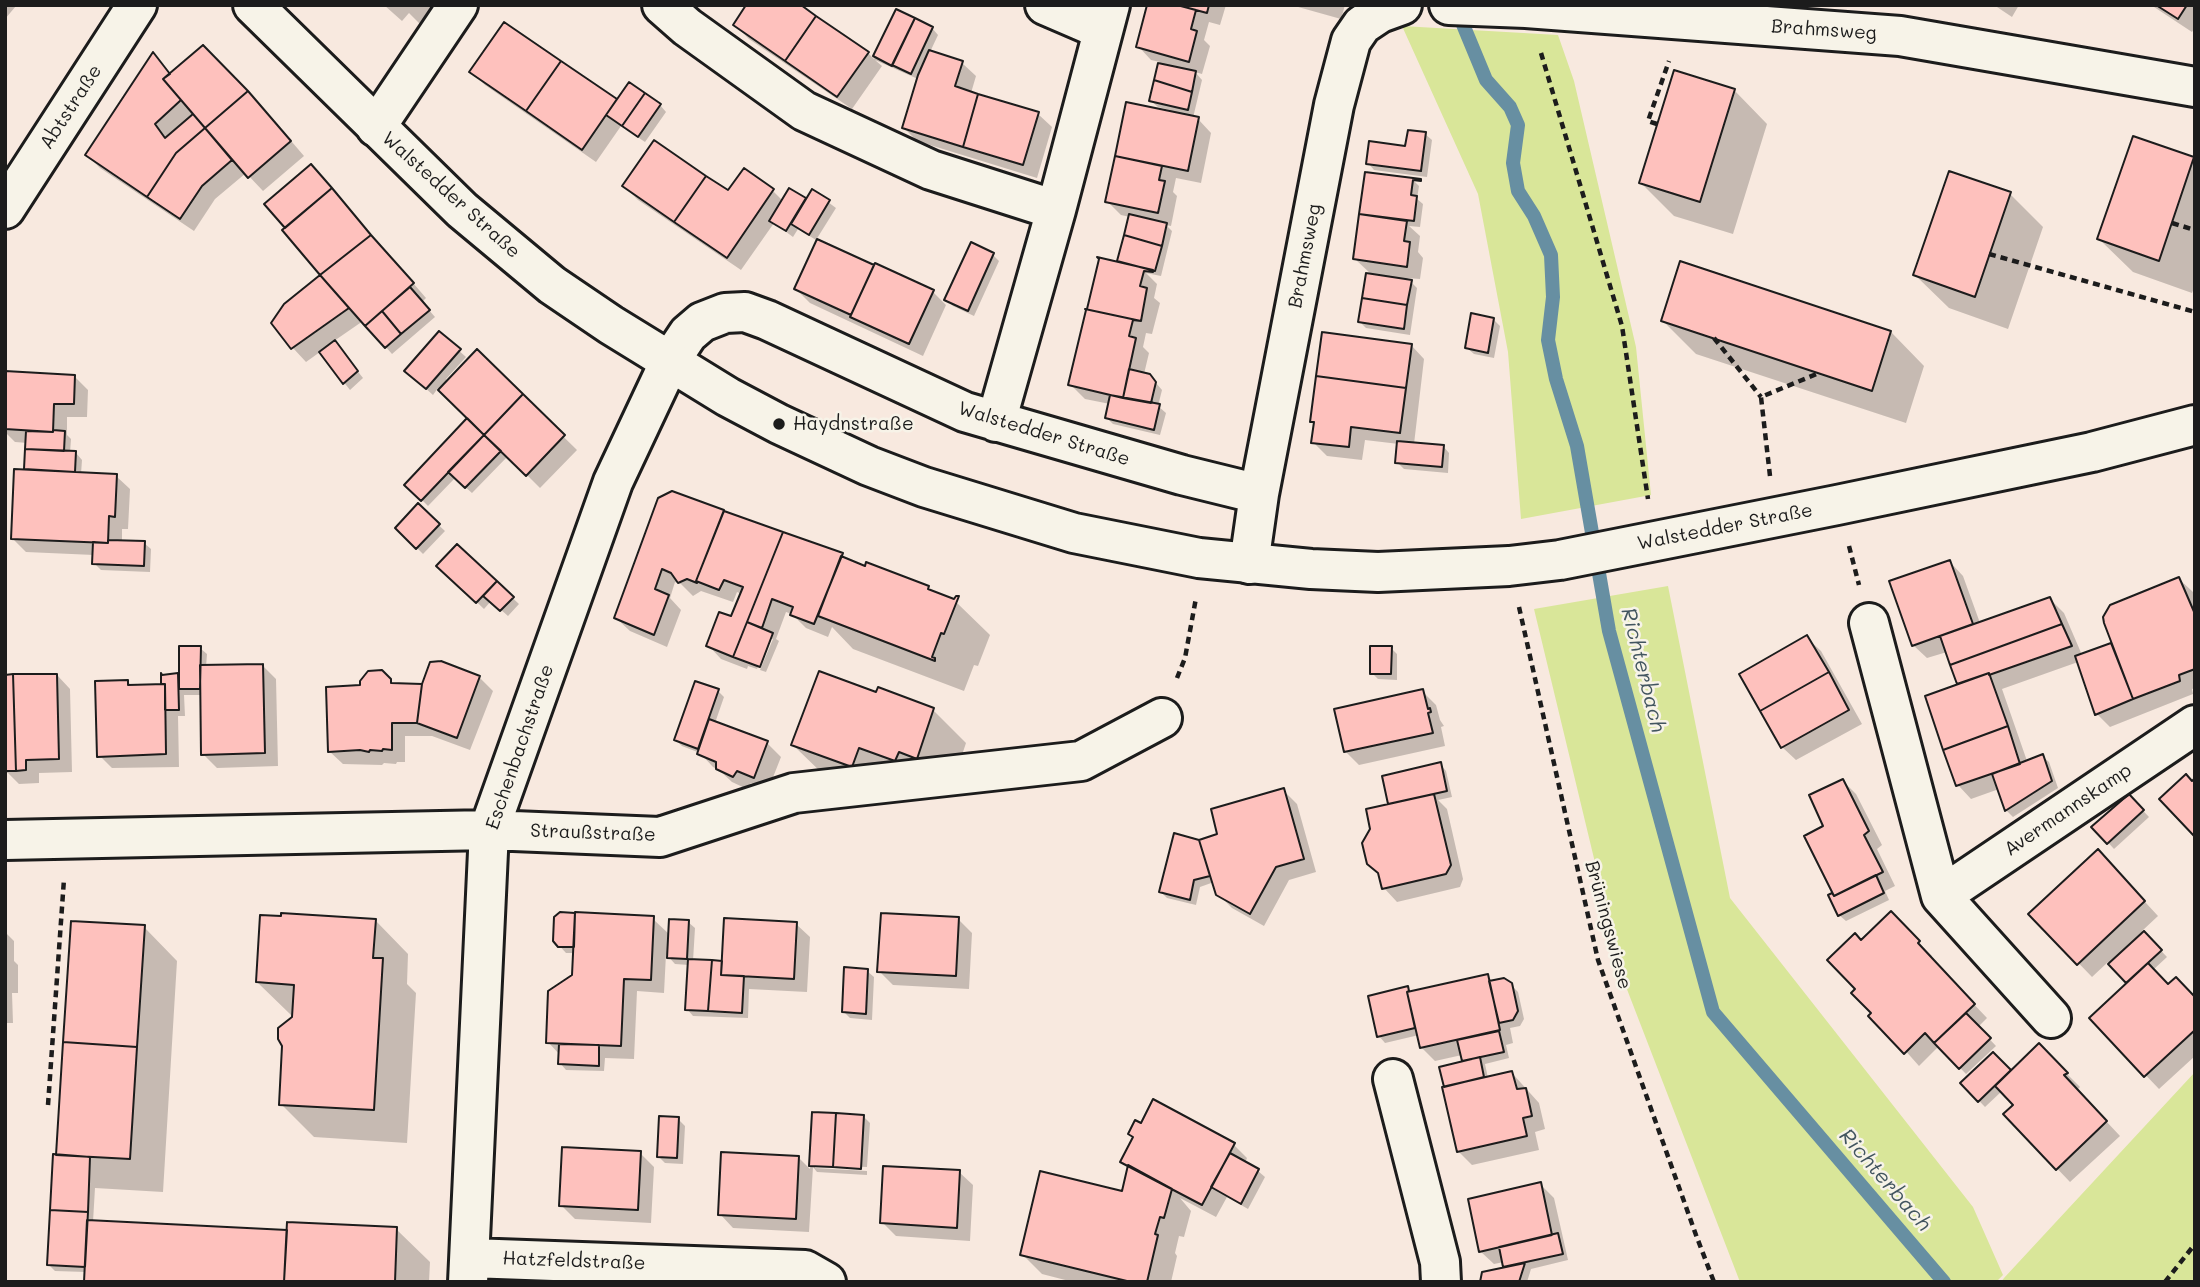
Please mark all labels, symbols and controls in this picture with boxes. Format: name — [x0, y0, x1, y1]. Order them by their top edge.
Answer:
street label: Brahmsweg — [1770, 15, 1878, 45]
street label: Abtstraße — [35, 60, 107, 154]
street label: Walstedder Straße — [377, 127, 525, 263]
street label: Brahmsweg — [1284, 202, 1326, 310]
street label: Walstedder Straße — [955, 397, 1133, 471]
place label: Haydnstraße — [793, 413, 914, 435]
marker: Haydnstraße — [771, 416, 787, 432]
street label: Walstedder Straße — [1635, 499, 1815, 555]
water label: Richterbach — [1615, 605, 1671, 735]
street label: Eschenbachstraße — [481, 662, 559, 832]
street label: Avermannskamp — [2000, 759, 2136, 861]
street label: Straußstraße — [530, 819, 656, 847]
street label: Brüningswiese — [1580, 858, 1636, 992]
water label: Richterbach — [1834, 1124, 1936, 1236]
street label: Hatzfeldstraße — [502, 1247, 646, 1275]

